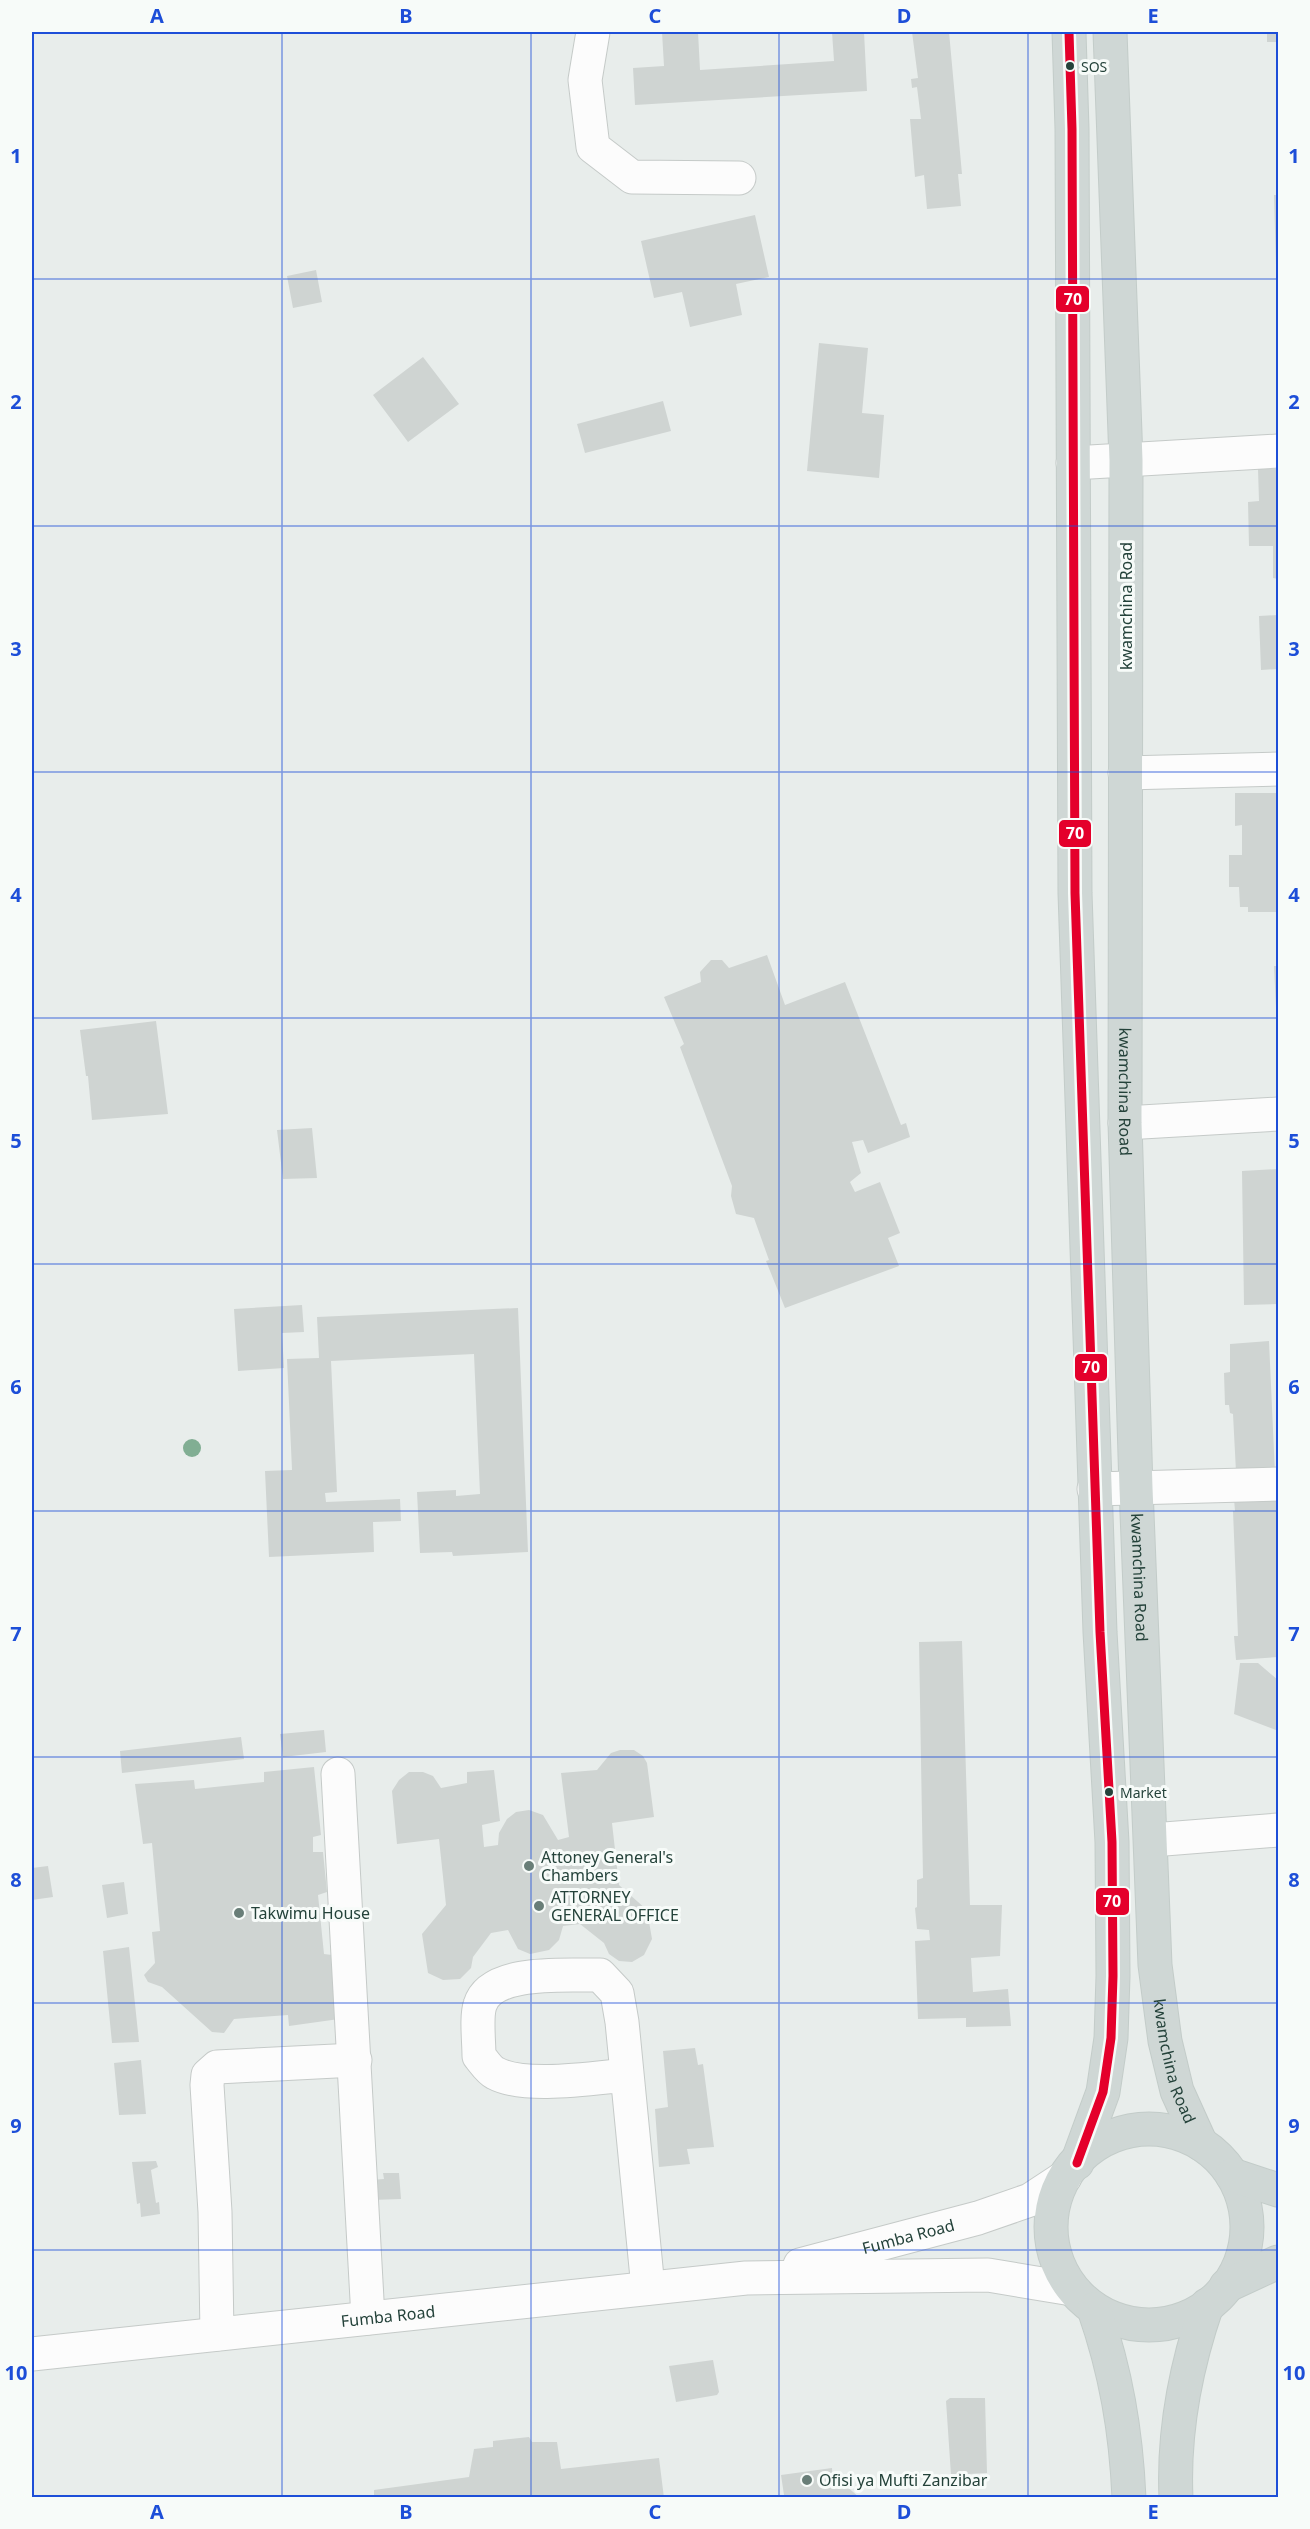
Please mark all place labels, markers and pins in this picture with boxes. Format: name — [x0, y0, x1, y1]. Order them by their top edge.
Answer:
place label: SOS — [1081, 57, 1108, 76]
marker: SOS — [1064, 60, 1076, 72]
place label: Market — [1120, 1783, 1167, 1802]
marker: Market — [1103, 1786, 1115, 1798]
place label: Attoney General's Chambers — [541, 1846, 673, 1886]
marker: Attoney General's Chambers — [522, 1859, 536, 1873]
place label: ATTORNEY GENERAL OFFICE — [551, 1886, 679, 1926]
marker: ATTORNEY GENERAL OFFICE — [532, 1899, 546, 1913]
place label: Takwimu House — [251, 1902, 370, 1924]
marker: Takwimu House — [232, 1906, 246, 1920]
place label: Ofisi ya Mufti Zanzibar — [819, 2469, 988, 2491]
marker: Ofisi ya Mufti Zanzibar — [800, 2473, 814, 2487]

